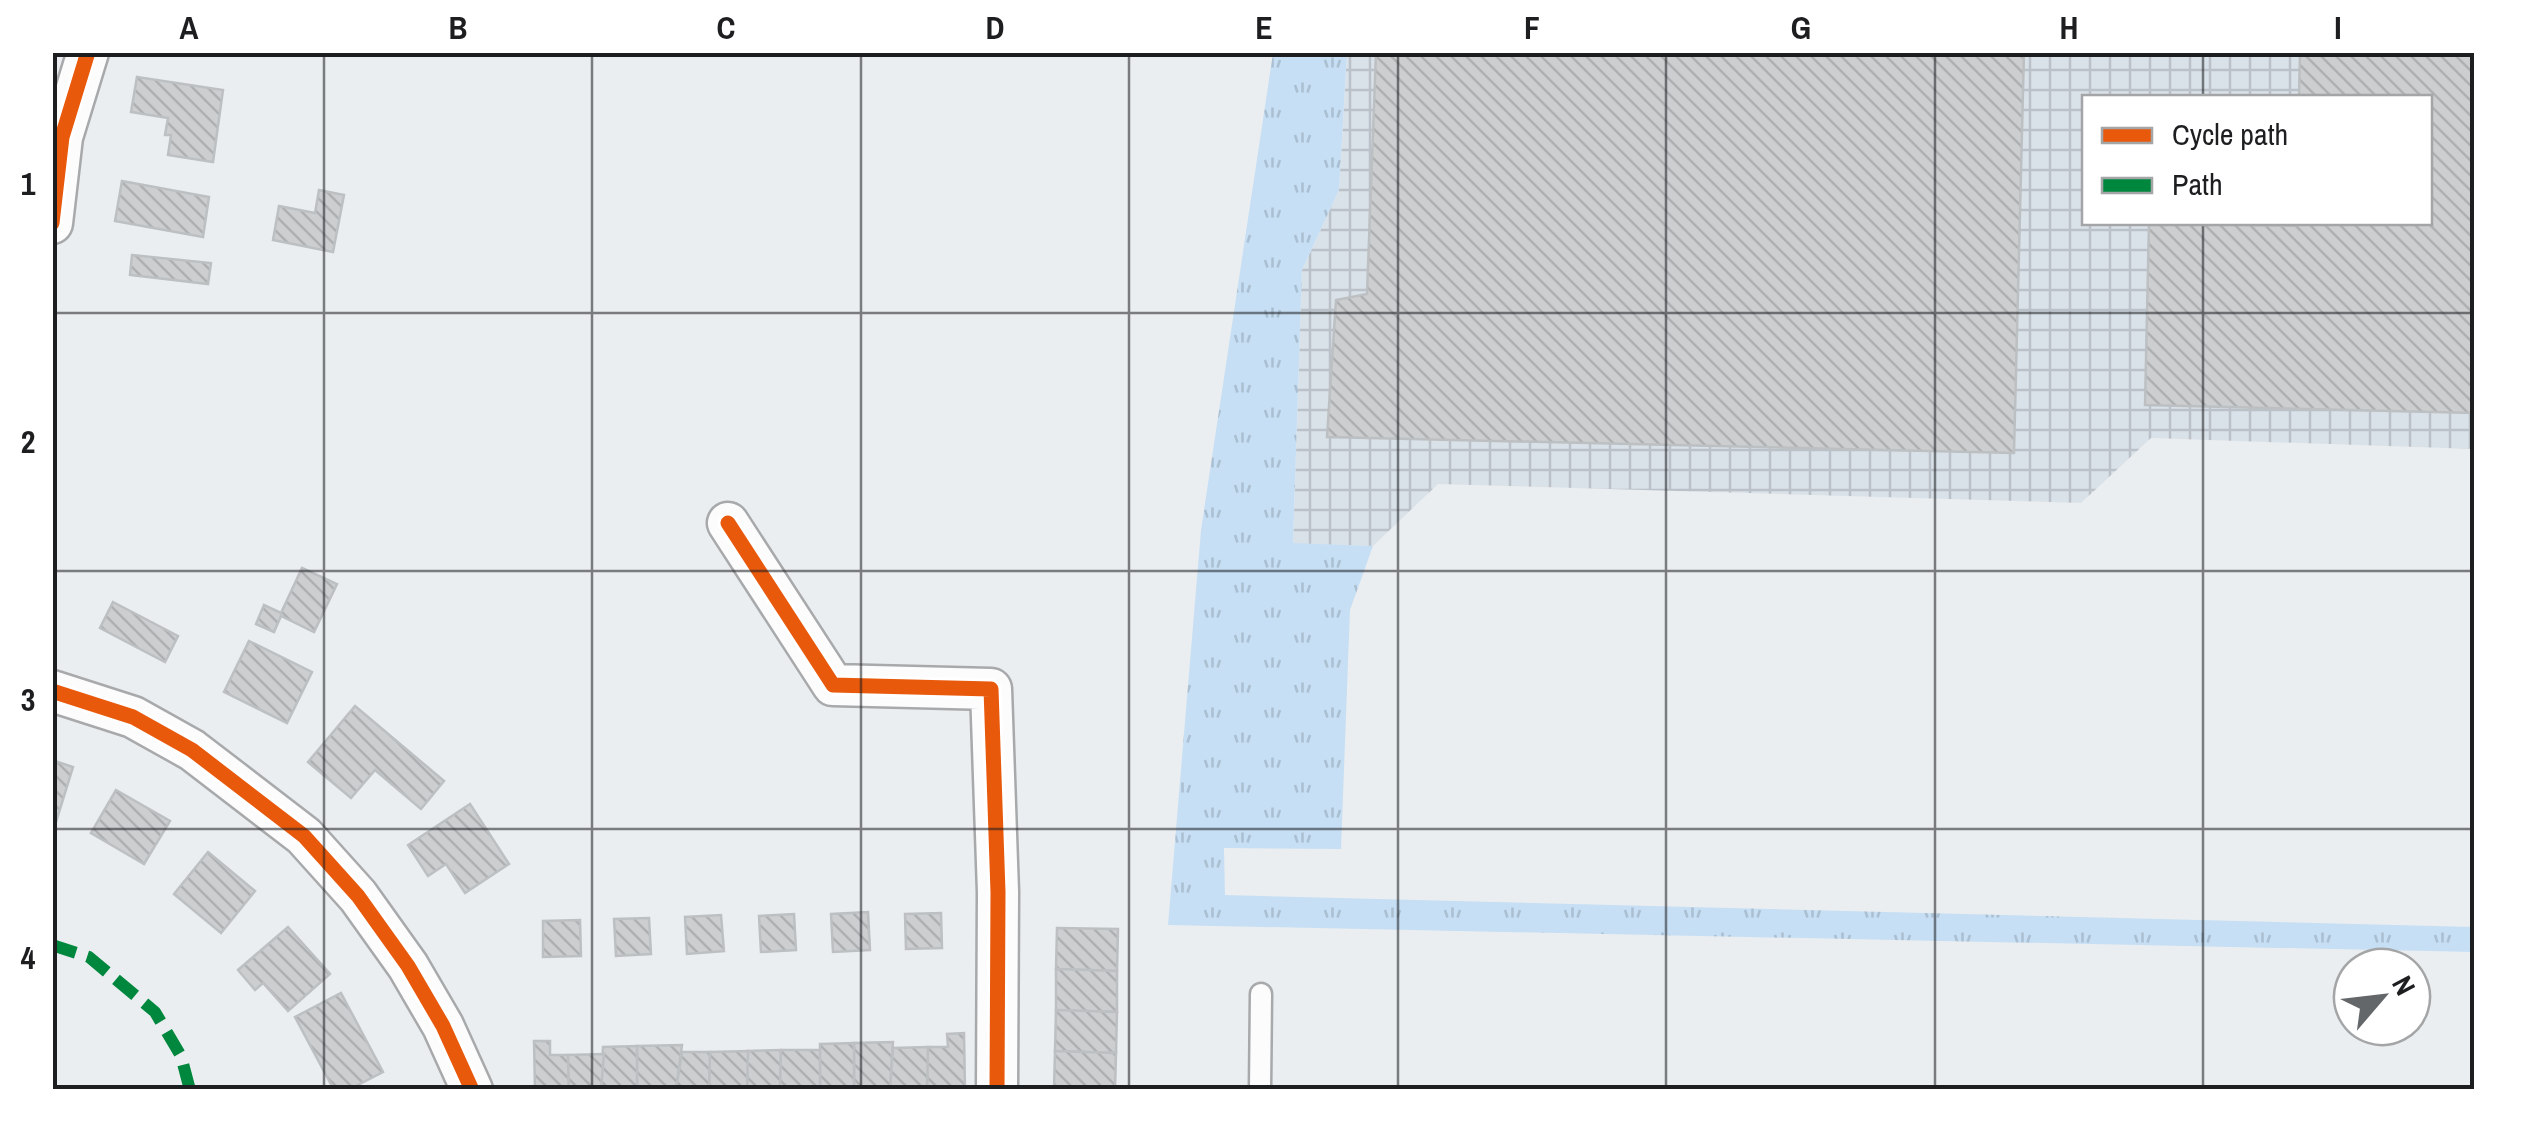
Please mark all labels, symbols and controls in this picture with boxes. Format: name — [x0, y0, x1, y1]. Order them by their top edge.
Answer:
text: A — [180, 6, 199, 49]
text: B — [449, 6, 467, 49]
text: C — [717, 6, 735, 49]
text: D — [986, 6, 1004, 49]
text: E — [1255, 6, 1273, 49]
text: F — [1524, 6, 1540, 49]
text: G — [1791, 6, 1811, 49]
text: H — [2060, 6, 2078, 49]
text: I — [2334, 6, 2342, 49]
legend — [2082, 95, 2432, 225]
text: Cycle path — [2172, 114, 2288, 154]
text: 1 — [21, 162, 36, 205]
text: Path — [2172, 164, 2223, 204]
text: 2 — [21, 420, 35, 463]
text: 3 — [21, 678, 35, 721]
text: 4 — [21, 936, 36, 979]
north arrow — [2332, 947, 2432, 1047]
text: N — [2383, 969, 2425, 1002]

